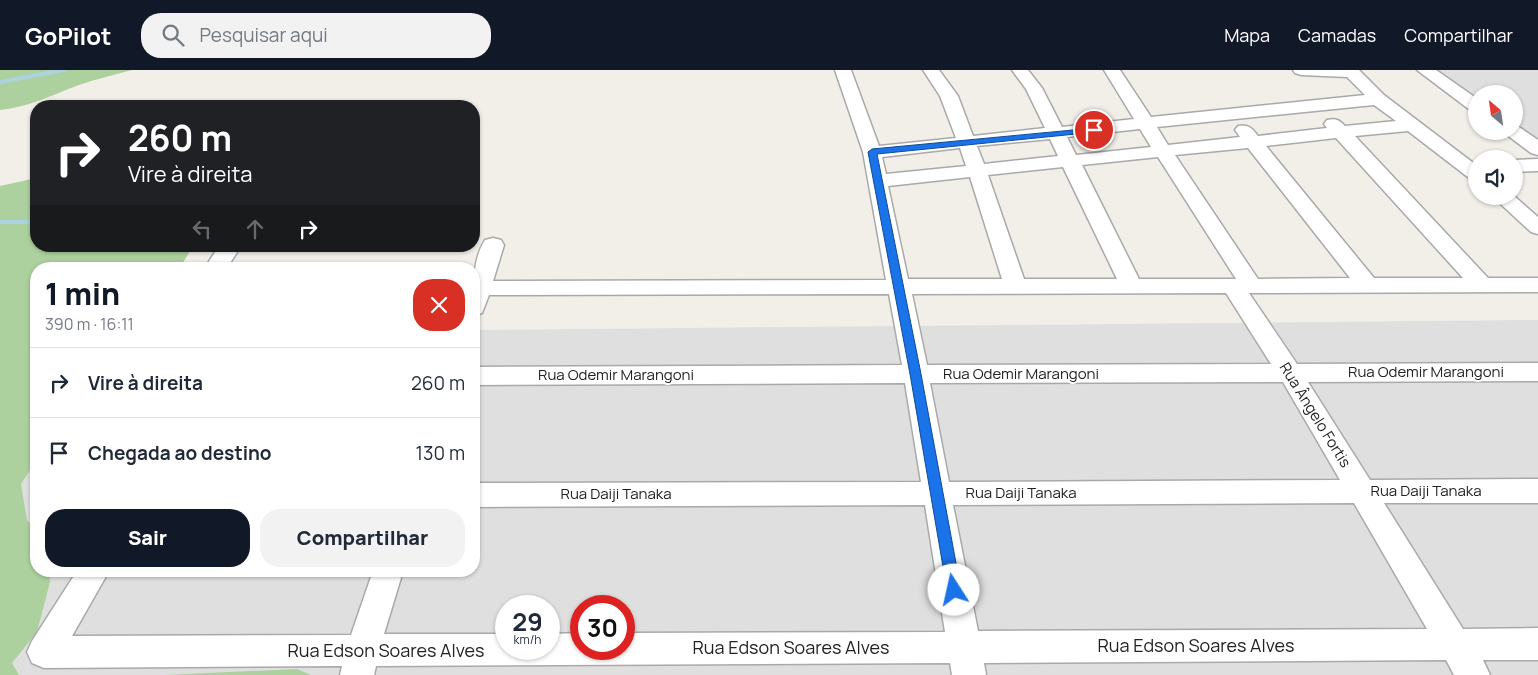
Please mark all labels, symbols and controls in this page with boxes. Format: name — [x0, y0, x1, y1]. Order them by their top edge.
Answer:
search box — [141, 13, 491, 58]
text: GoPilot — [25, 19, 111, 52]
icon: search — [159, 21, 187, 49]
text: Pesquisar aqui — [199, 22, 328, 48]
text: Mapa — [1224, 23, 1270, 47]
text: Camadas — [1298, 23, 1376, 47]
text: Compartilhar — [1404, 23, 1513, 47]
north arrow — [1468, 85, 1522, 140]
map controls — [1468, 85, 1523, 205]
pin — [1073, 109, 1115, 151]
text: 260 m — [128, 114, 232, 162]
icon: arrive — [1080, 116, 1108, 144]
icon: right — [45, 120, 110, 185]
button: sound — [1468, 150, 1523, 205]
text: Vire à direita — [128, 159, 252, 189]
icon: left — [188, 215, 216, 243]
icon: ahead — [241, 215, 269, 243]
icon: right — [294, 215, 322, 243]
text: 1 min — [45, 273, 120, 314]
button: close — [413, 279, 465, 331]
text: 390 m · 16:11 — [45, 313, 134, 335]
street label: Rua Ângelo Fortis — [1275, 358, 1356, 471]
street label: Rua Odemir Marangoni — [1348, 361, 1504, 382]
street label: Rua Odemir Marangoni — [943, 363, 1099, 384]
street label: Rua Odemir Marangoni — [538, 364, 694, 385]
icon: right — [45, 369, 73, 397]
text: Vire à direita — [88, 370, 203, 396]
text: 260 m — [411, 370, 465, 396]
icon: arrive — [45, 439, 73, 467]
text: Chegada ao destino — [88, 440, 271, 466]
text: 130 m — [416, 440, 465, 466]
street label: Rua Daiji Tanaka — [1370, 480, 1482, 501]
street label: Rua Daiji Tanaka — [965, 482, 1077, 503]
street label: Rua Daiji Tanaka — [560, 483, 672, 504]
button: Sair — [45, 509, 250, 567]
button: Compartilhar — [260, 509, 465, 567]
position arrow — [927, 563, 979, 615]
speed limit sign: 30 — [570, 595, 635, 660]
text: 29 — [512, 604, 543, 639]
text: km/h — [514, 631, 541, 648]
street label: Rua Edson Soares Alves — [1098, 633, 1294, 657]
street label: Rua Edson Soares Alves — [693, 635, 889, 659]
street label: Rua Edson Soares Alves — [288, 638, 484, 662]

